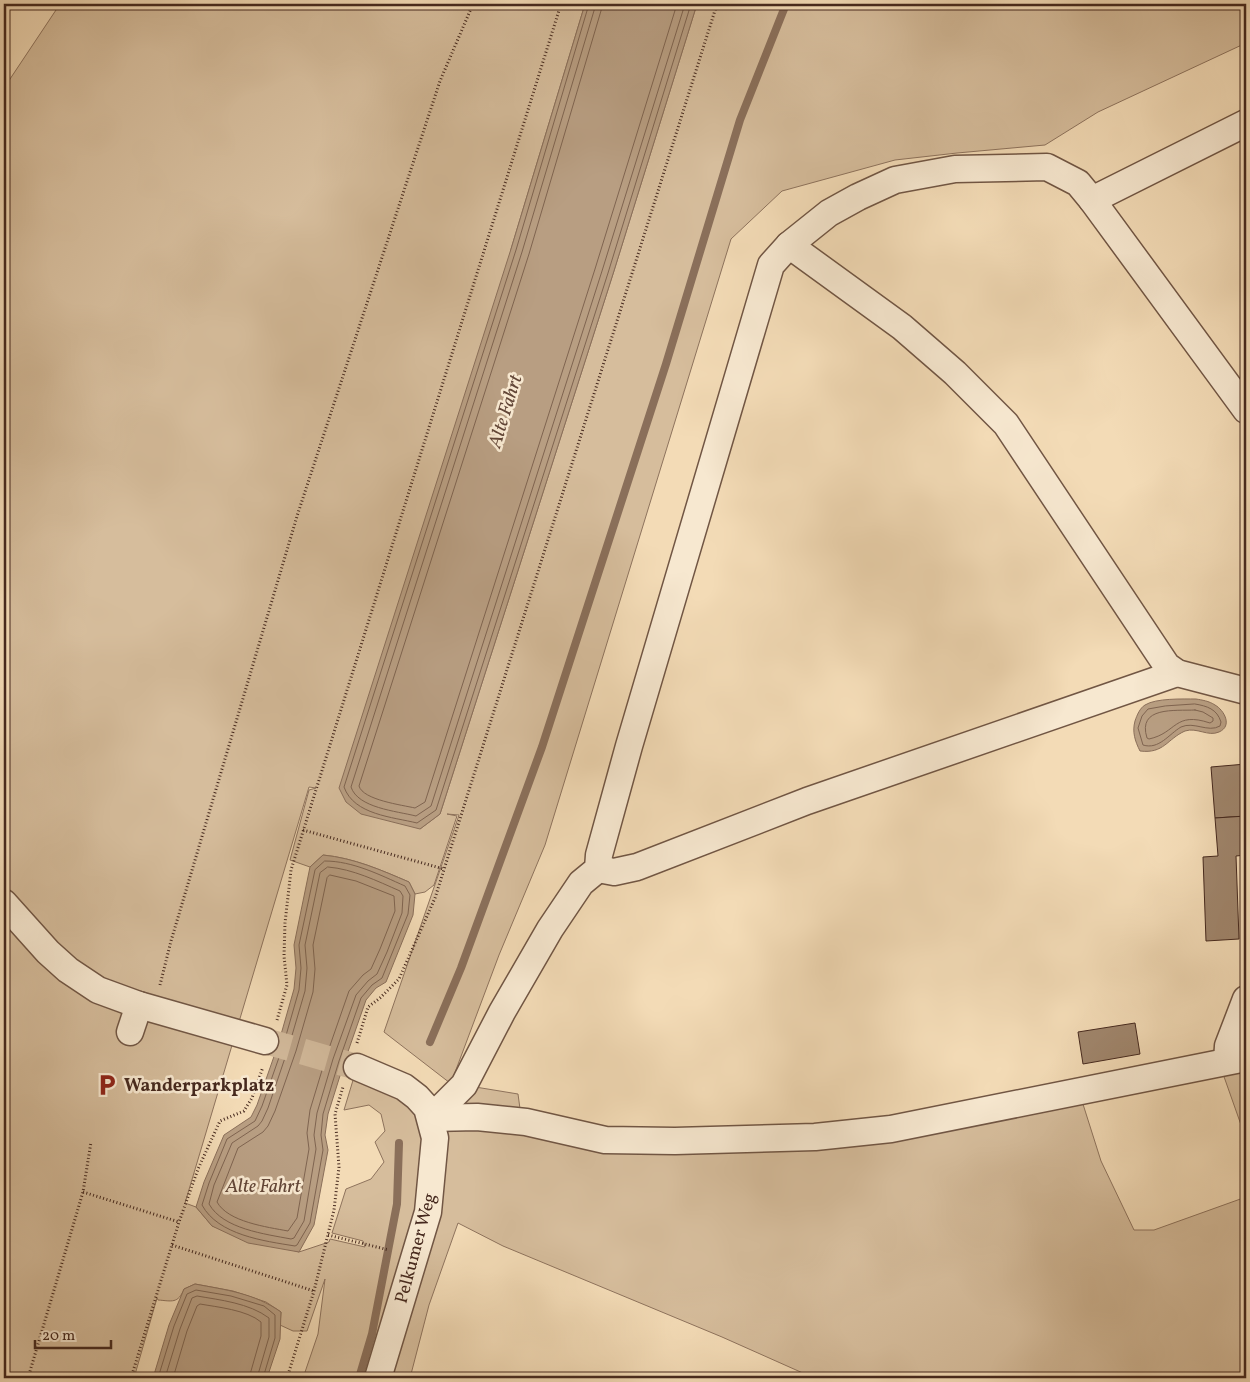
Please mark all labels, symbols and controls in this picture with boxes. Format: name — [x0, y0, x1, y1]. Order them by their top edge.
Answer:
water label: Alte Fahrt — [482, 371, 530, 452]
parking icon: Wanderparkplatz — [94, 1072, 120, 1098]
place label: Wanderparkplatz — [124, 1074, 274, 1099]
water label: Alte Fahrt — [224, 1174, 301, 1200]
street label: Pelkumer Weg — [390, 1190, 443, 1306]
scale bar — [35, 1317, 111, 1349]
text: 20 m — [42, 1326, 75, 1347]

